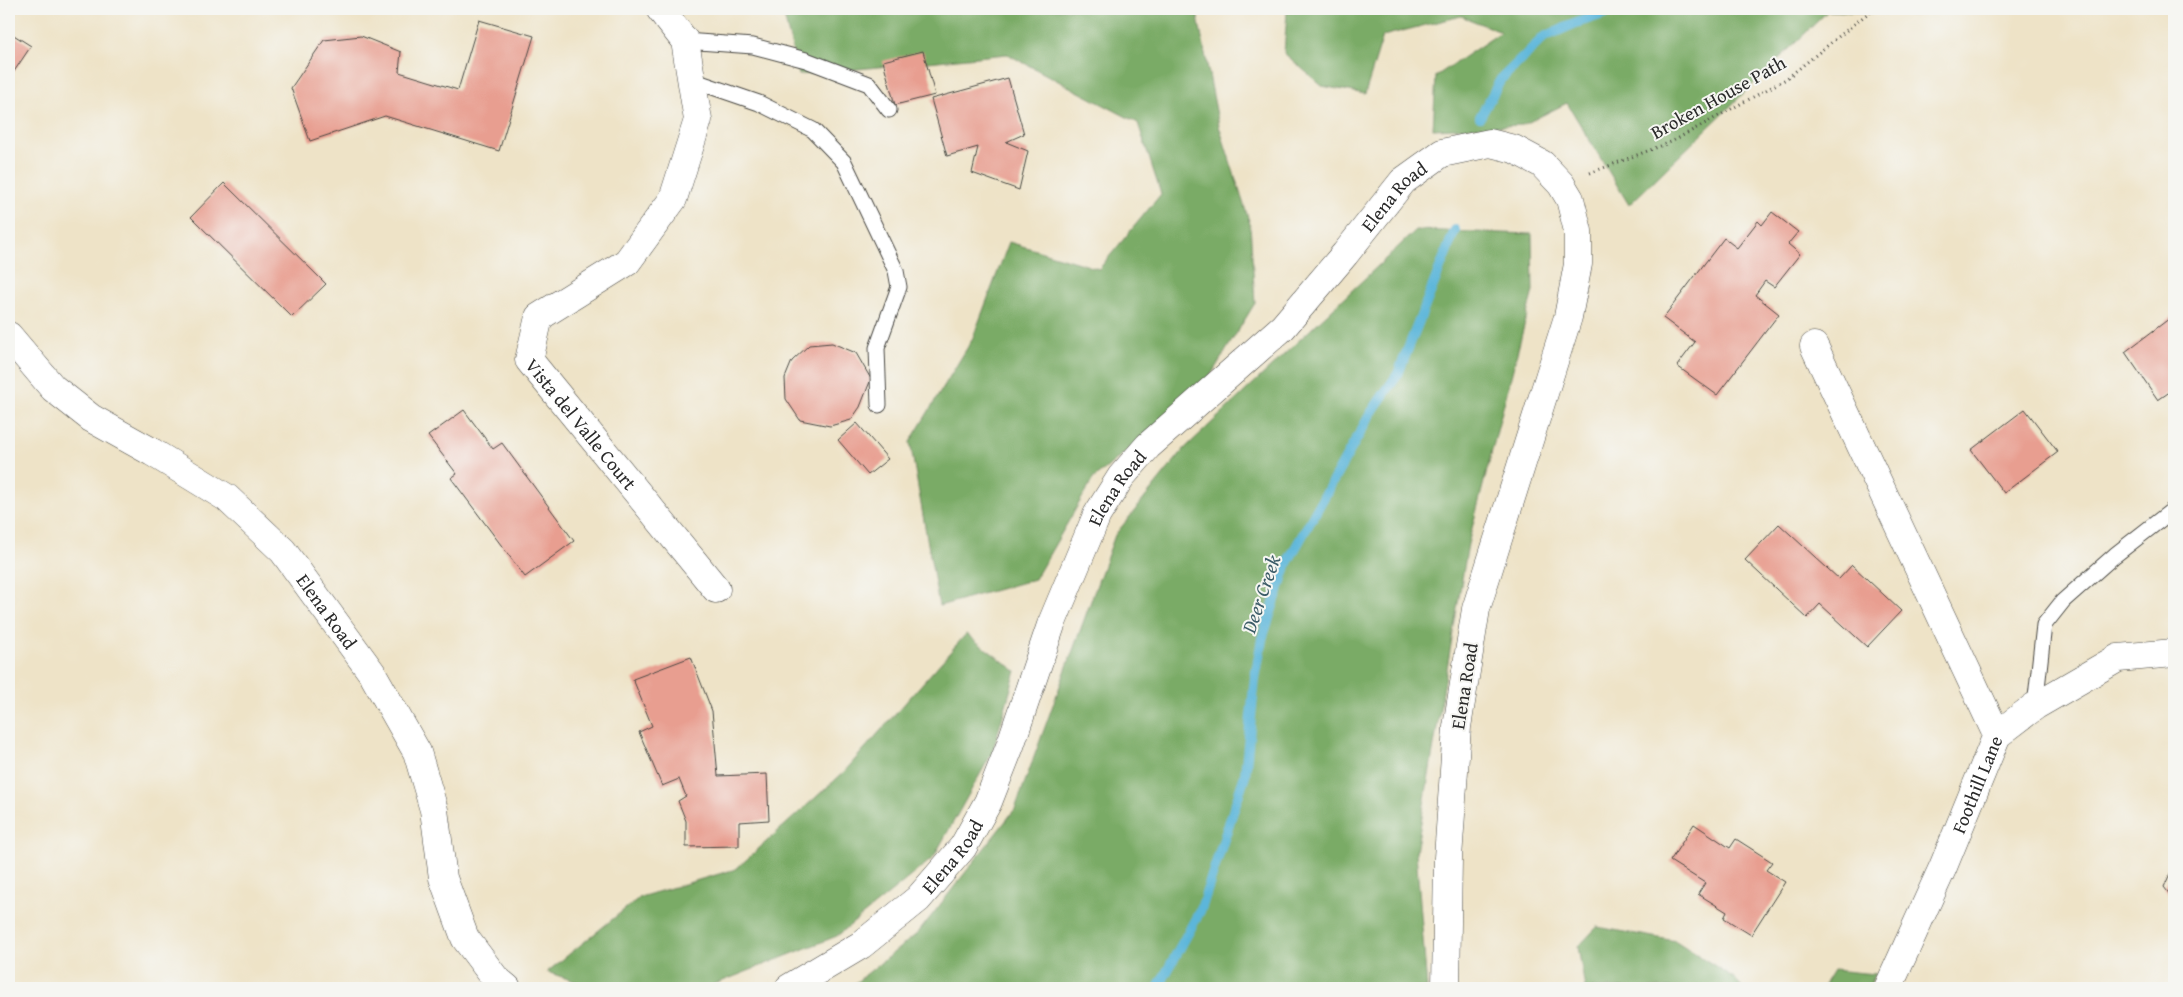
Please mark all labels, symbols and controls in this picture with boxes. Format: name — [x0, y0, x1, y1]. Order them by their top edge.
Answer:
street label: Broken House Path — [1645, 48, 1791, 146]
street label: Elena Road — [1354, 154, 1433, 238]
street label: Vista del Valle Court — [519, 352, 644, 496]
street label: Elena Road — [1080, 443, 1153, 530]
water label: Deer Creek — [1233, 550, 1288, 638]
street label: Elena Road — [290, 568, 365, 656]
street label: Elena Road — [1443, 640, 1485, 731]
street label: Foothill Lane — [1944, 731, 2009, 838]
street label: Elena Road — [915, 813, 990, 900]

